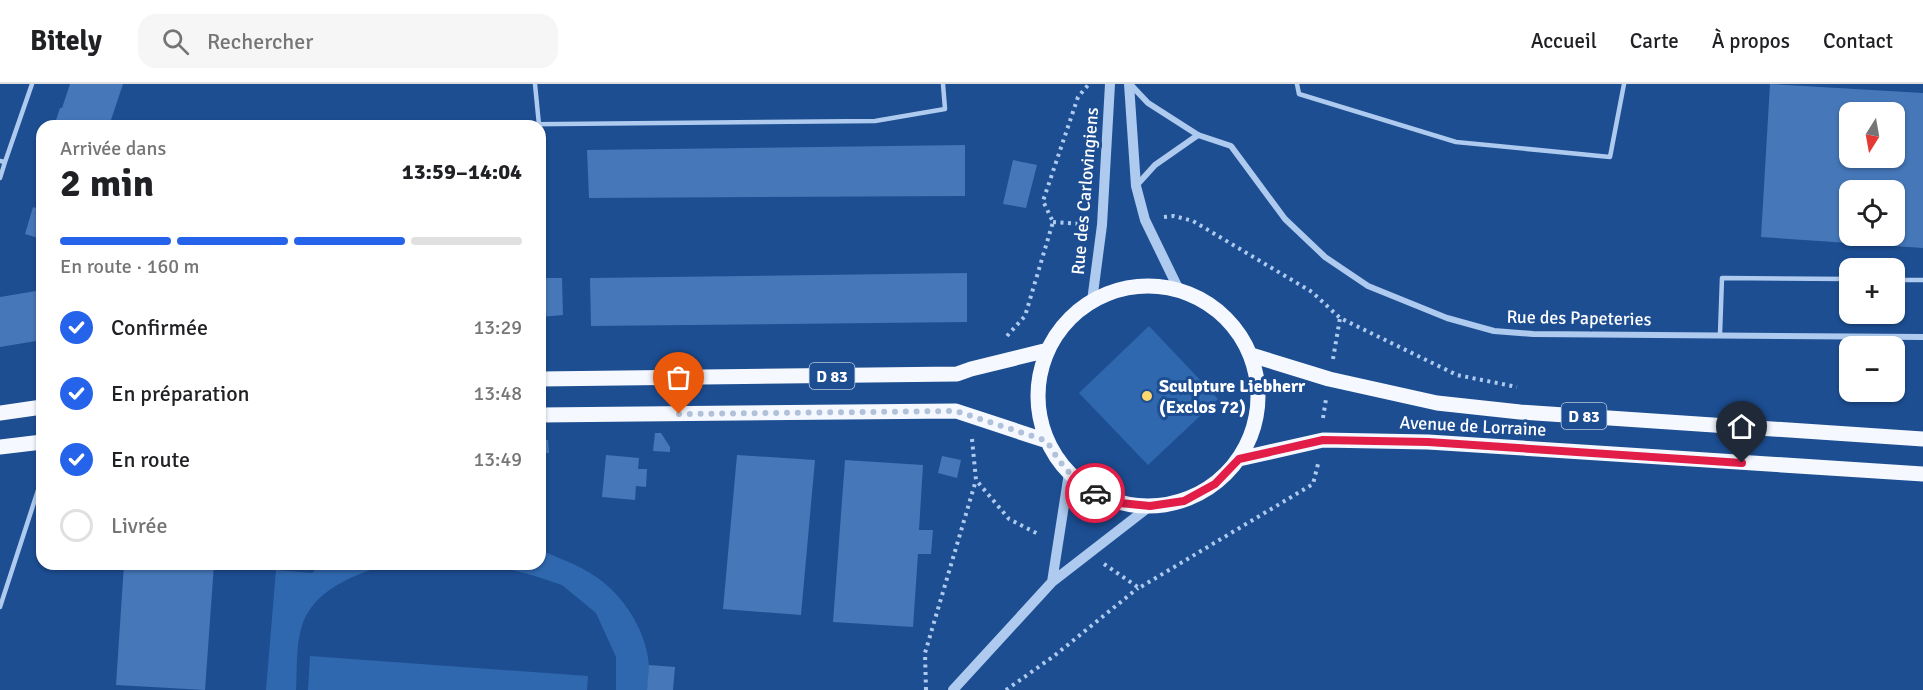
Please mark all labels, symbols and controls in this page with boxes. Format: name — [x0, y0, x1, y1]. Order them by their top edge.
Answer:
search box — [138, 14, 558, 68]
text: Bitely — [30, 24, 102, 58]
icon: search — [159, 25, 192, 58]
text: Rechercher — [207, 28, 313, 55]
text: Accueil — [1531, 28, 1597, 54]
text: Carte — [1630, 28, 1679, 54]
text: À propos — [1712, 28, 1790, 54]
text: Contact — [1823, 28, 1893, 54]
north arrow — [1839, 102, 1905, 168]
map controls — [1839, 102, 1905, 402]
street label: Rue des Carlovingiens — [1067, 106, 1103, 276]
text: Arrivée dans — [60, 136, 166, 161]
text: 13:59–14:04 — [402, 158, 522, 185]
text: 2 min — [60, 159, 154, 207]
button: locate — [1839, 180, 1905, 246]
text: En route · 160 m — [60, 254, 199, 279]
button: + — [1839, 258, 1905, 324]
street label: Rue des Papeteries — [1506, 306, 1652, 330]
icon: check — [60, 311, 93, 344]
text: Confirmée — [111, 314, 208, 341]
text: 13:29 — [473, 315, 522, 340]
button: − — [1839, 336, 1905, 402]
pin — [653, 352, 704, 414]
icon: bag — [662, 361, 695, 394]
road number: D 83 — [810, 363, 854, 389]
place label: Sculpture Liebherr (Exclos 72) — [1159, 375, 1306, 418]
icon: check — [60, 377, 93, 410]
text: En préparation — [111, 380, 250, 407]
text: 13:48 — [473, 381, 522, 406]
marker: Sculpture Liebherr (Exclos 72) — [1140, 389, 1154, 403]
pin — [1716, 401, 1767, 463]
road number: D 83 — [1562, 403, 1606, 429]
icon: home — [1725, 410, 1758, 443]
street label: Avenue de Lorraine — [1399, 411, 1547, 441]
icon: check — [60, 443, 93, 476]
text: En route — [111, 446, 190, 473]
text: 13:49 — [473, 447, 522, 472]
courier — [1065, 463, 1125, 523]
icon: car — [1079, 477, 1112, 510]
text: Livrée — [111, 512, 168, 539]

